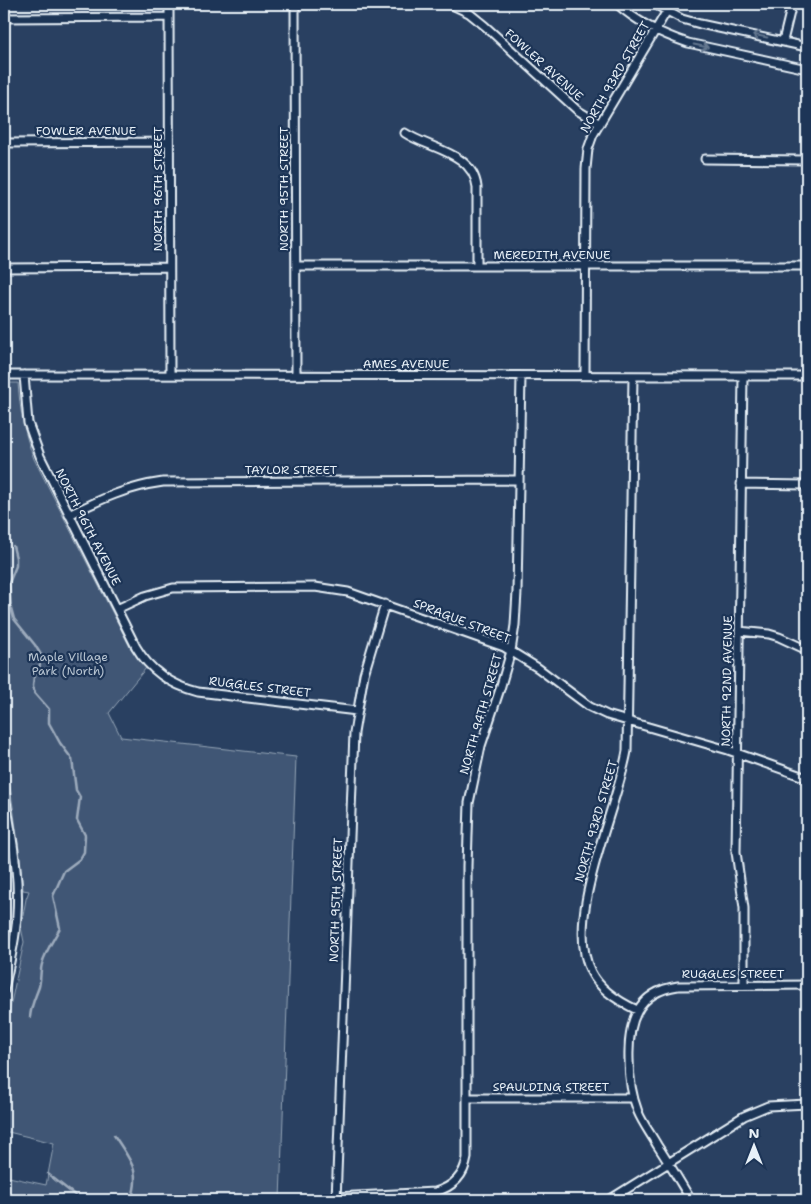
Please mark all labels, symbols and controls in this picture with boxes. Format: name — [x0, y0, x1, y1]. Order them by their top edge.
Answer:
street label: NORTH 93RD STREET — [577, 18, 654, 136]
street label: FOWLER AVENUE — [501, 25, 587, 105]
one-way arrow — [752, 31, 768, 41]
one-way arrow — [693, 42, 709, 51]
street label: FOWLER AVENUE — [36, 123, 136, 139]
street label: NORTH 96TH STREET — [150, 126, 166, 251]
street label: NORTH 95TH STREET — [276, 126, 292, 251]
street label: MEREDITH AVENUE — [493, 247, 611, 263]
street label: AMES AVENUE — [363, 356, 449, 372]
street label: TAYLOR STREET — [245, 462, 338, 478]
street label: NORTH 96TH AVENUE — [52, 466, 124, 588]
street label: SPRAGUE STREET — [411, 595, 514, 647]
street label: NORTH 92ND AVENUE — [718, 615, 736, 747]
park label: Maple Village Park (North) — [28, 649, 108, 679]
street label: NORTH 94TH STREET — [456, 651, 506, 776]
street label: RUGGLES STREET — [208, 673, 313, 701]
street label: NORTH 93RD STREET — [571, 758, 621, 884]
street label: NORTH 95TH STREET — [326, 837, 346, 963]
street label: RUGGLES STREET — [682, 966, 785, 982]
street label: SPAULDING STREET — [493, 1079, 610, 1095]
north arrow — [728, 1122, 778, 1172]
text: N — [748, 1124, 760, 1142]

